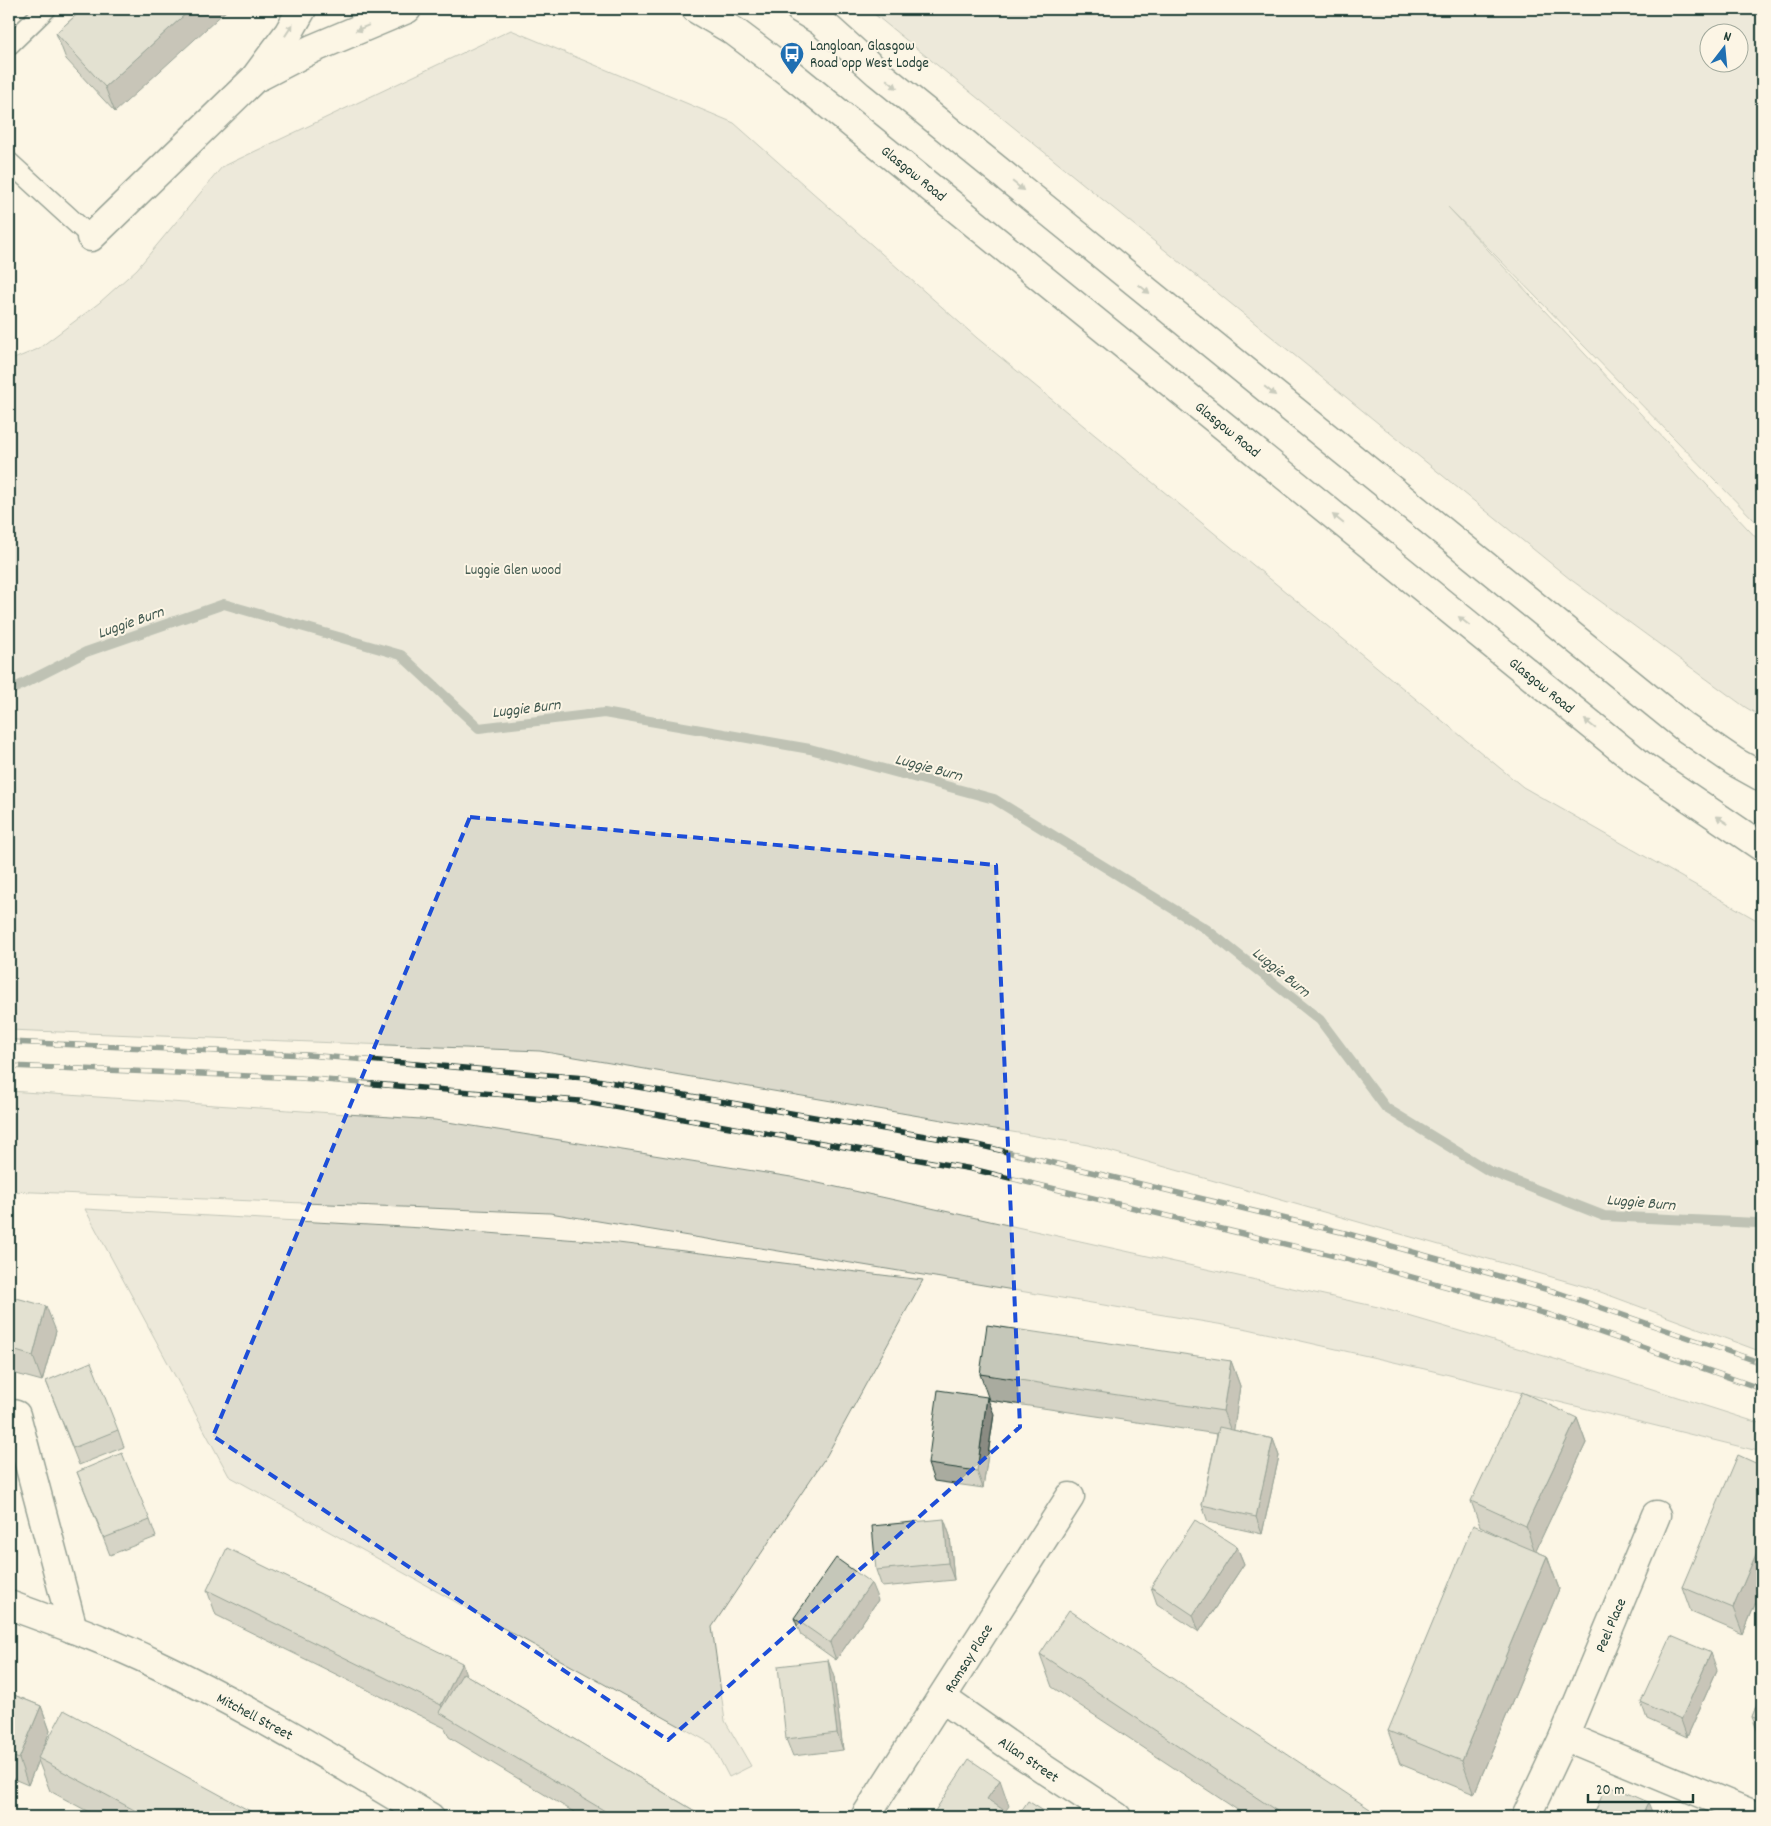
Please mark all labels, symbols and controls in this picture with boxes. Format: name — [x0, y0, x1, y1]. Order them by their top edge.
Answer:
north arrow — [1698, 22, 1748, 72]
one-way arrow — [285, 24, 294, 37]
one-way arrow — [355, 24, 369, 32]
text: N — [1721, 27, 1733, 48]
place label: Langloan, Glasgow Road opp West Lodge — [810, 36, 929, 75]
bus stop icon: Langloan, Glasgow Road opp West Lodge — [779, 41, 805, 75]
one-way arrow — [885, 79, 898, 90]
street label: Glasgow Road — [875, 141, 950, 208]
one-way arrow — [1011, 181, 1024, 192]
one-way arrow — [1137, 283, 1150, 294]
one-way arrow — [1264, 385, 1277, 396]
street label: Glasgow Road — [1189, 397, 1264, 464]
one-way arrow — [1332, 513, 1345, 524]
park label: Luggie Glen wood — [465, 560, 561, 582]
water label: Luggie Burn — [94, 601, 168, 645]
one-way arrow — [1458, 616, 1471, 627]
street label: Glasgow Road — [1503, 653, 1578, 720]
water label: Luggie Burn — [491, 694, 562, 725]
one-way arrow — [1584, 719, 1597, 730]
water label: Luggie Burn — [892, 748, 965, 789]
one-way arrow — [1715, 815, 1728, 825]
water label: Luggie Burn — [1246, 942, 1315, 1004]
water label: Luggie Burn — [1605, 1189, 1677, 1218]
street label: Peel Place — [1591, 1595, 1633, 1656]
street label: Ramsay Place — [940, 1620, 1000, 1698]
street label: Mitchell Street — [212, 1688, 297, 1747]
street label: Allan Street — [993, 1732, 1063, 1789]
scale bar — [1588, 1771, 1694, 1803]
text: 20 m — [1596, 1780, 1624, 1802]

